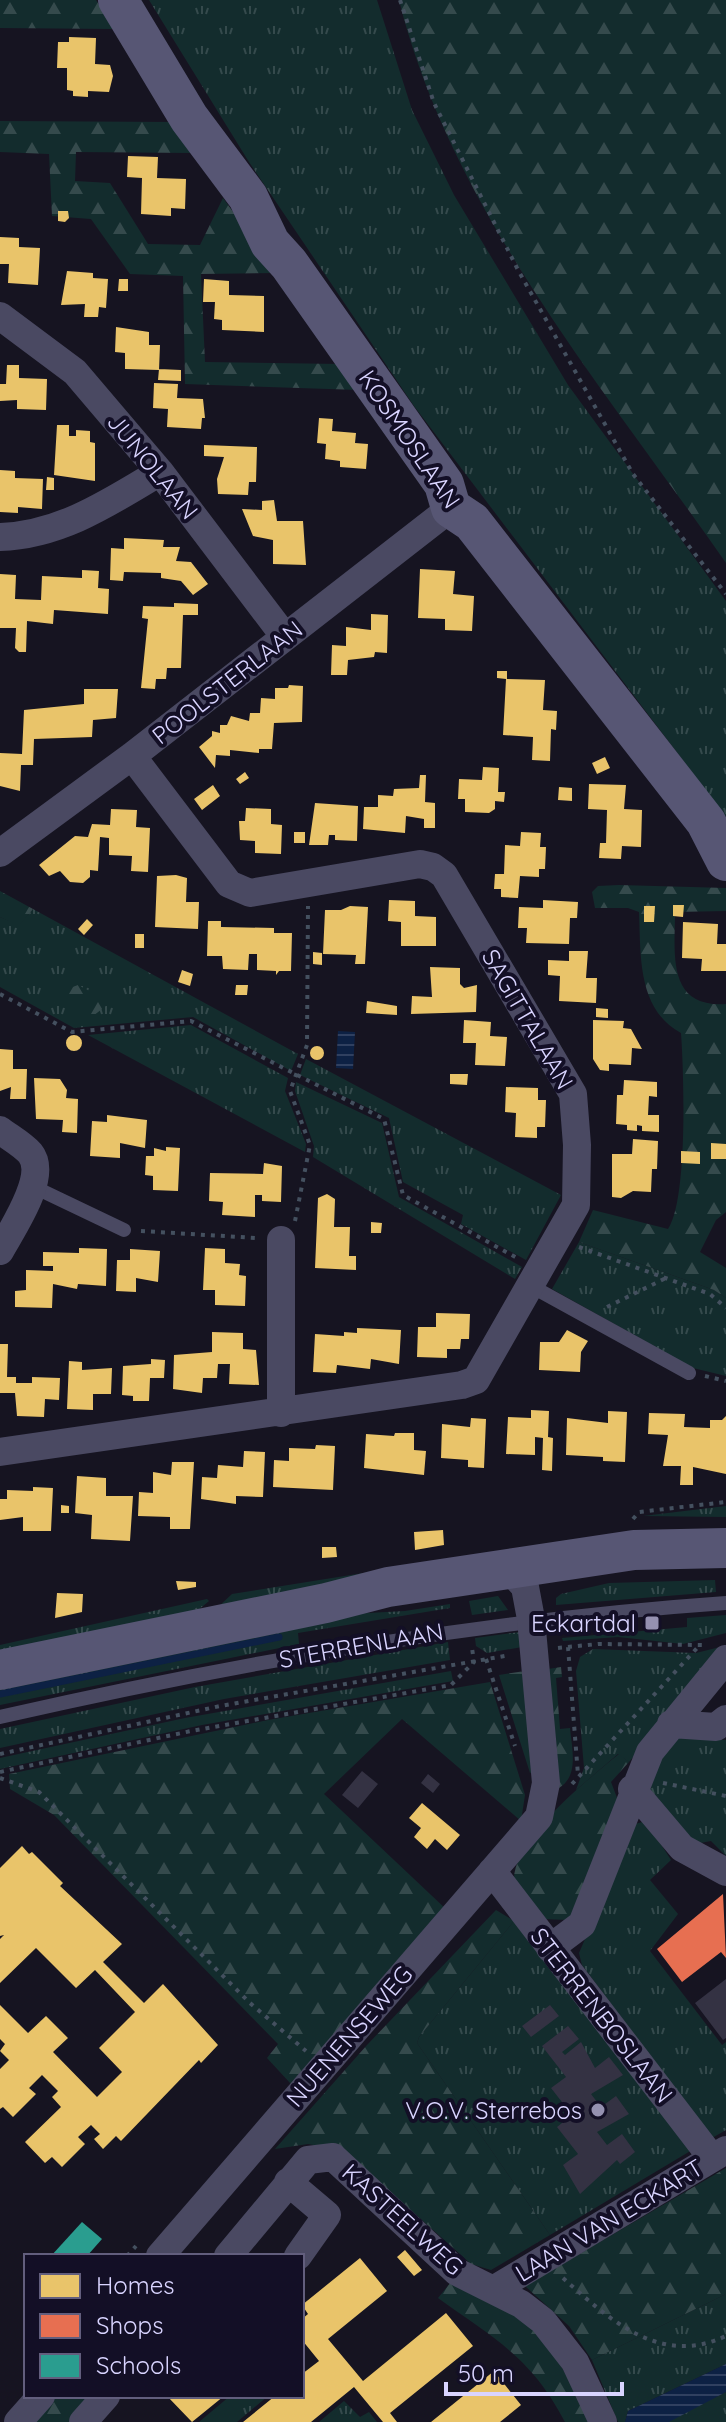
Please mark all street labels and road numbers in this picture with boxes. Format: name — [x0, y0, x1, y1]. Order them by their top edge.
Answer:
street label: KOSMOSLAAN — [353, 364, 467, 514]
street label: JUNOLAAN — [101, 407, 205, 525]
street label: POOLSTERLAAN — [146, 614, 308, 750]
street label: SAGITTALAAN — [476, 944, 580, 1094]
street label: STERRENLAAN — [277, 1616, 445, 1674]
street label: STERRENBOSLAAN — [524, 1922, 680, 2108]
street label: NUENENSEWEG — [279, 1959, 419, 2113]
street label: LAAN VAN ECKART — [510, 2152, 708, 2288]
street label: KASTEELWEG — [336, 2157, 470, 2281]

